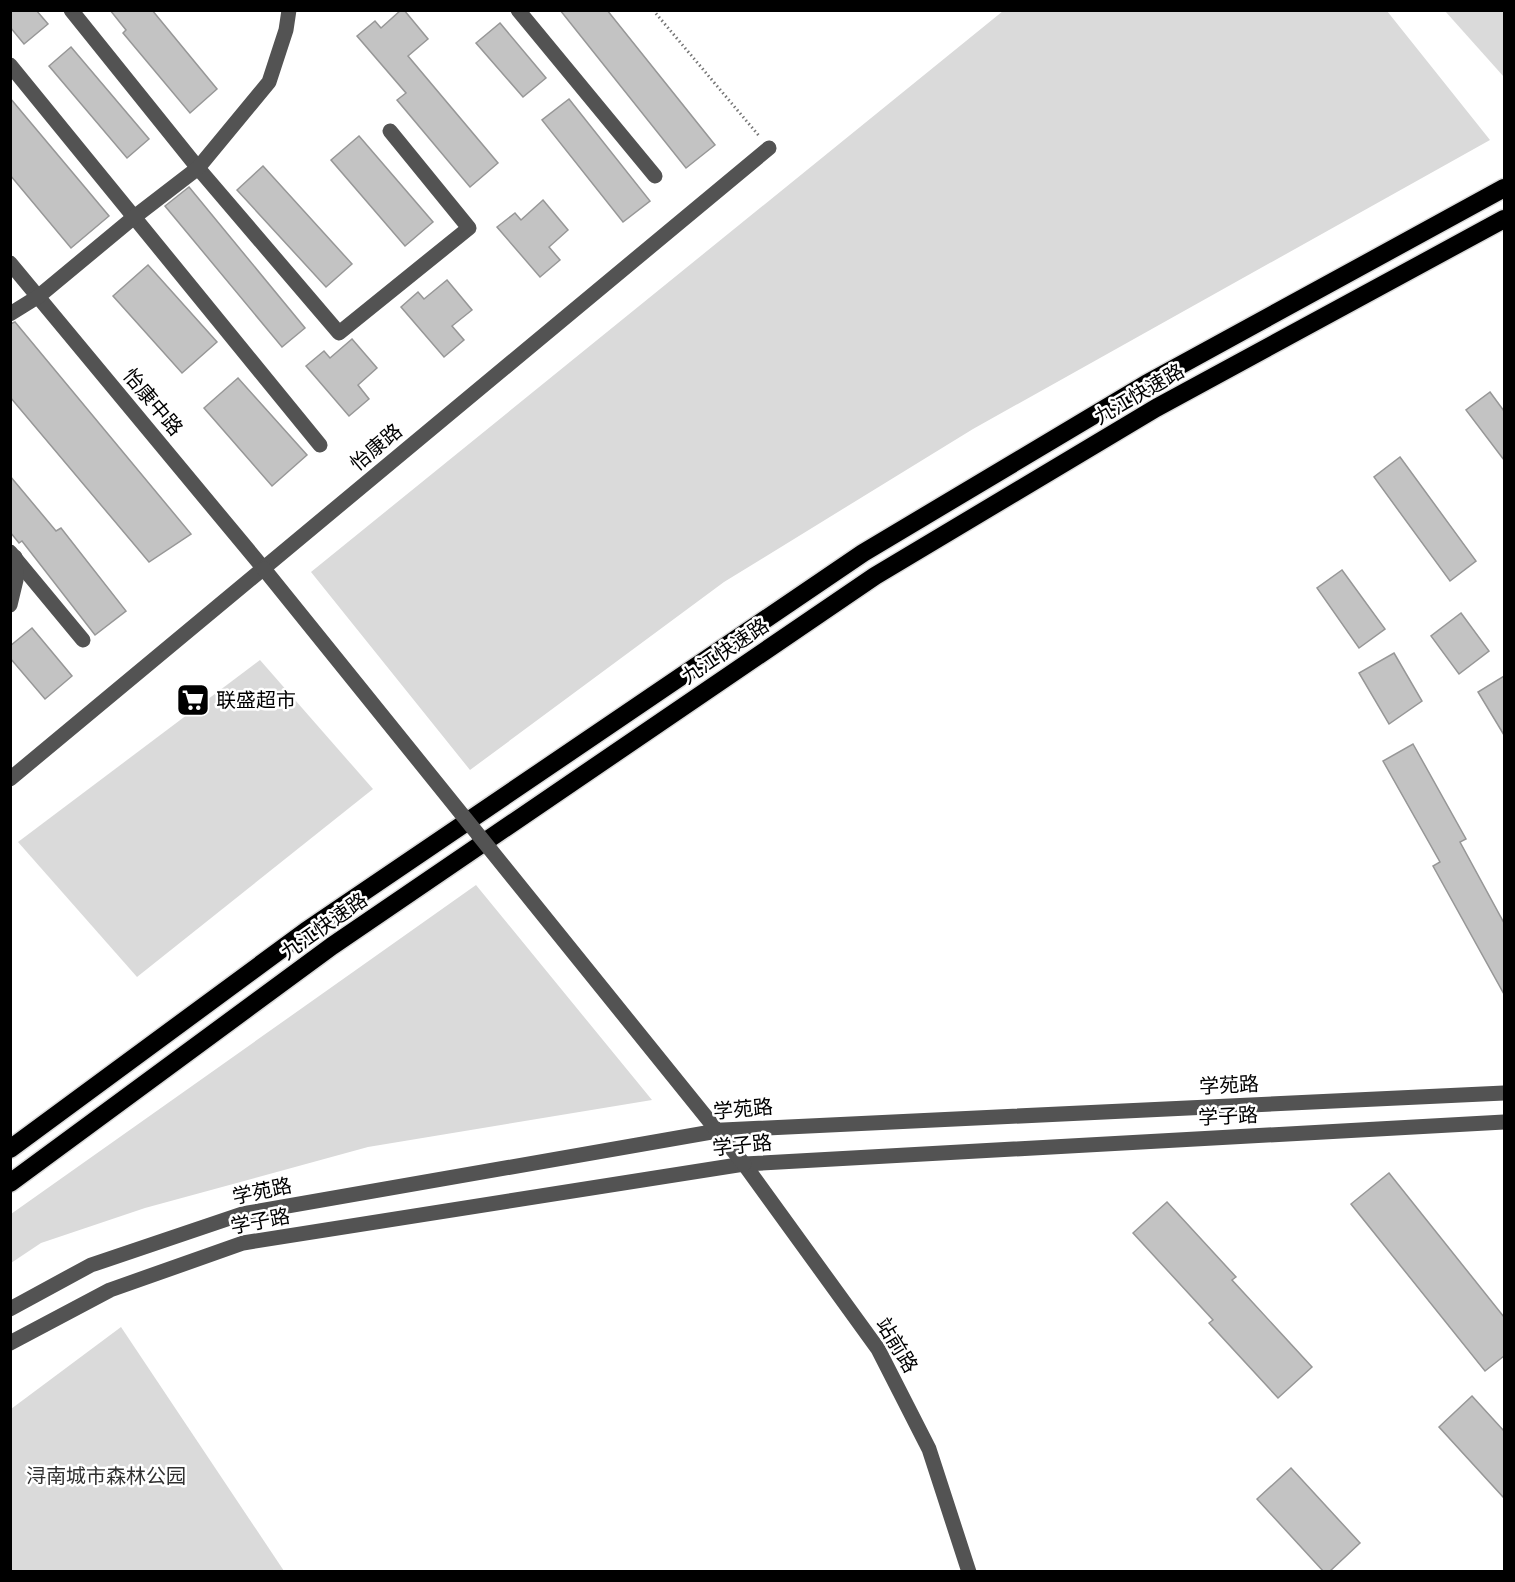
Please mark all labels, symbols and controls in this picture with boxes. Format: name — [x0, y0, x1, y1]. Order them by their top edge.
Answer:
street label: 九江快速路 — [1090, 359, 1190, 432]
street label: 怡康中路 — [116, 364, 187, 442]
street label: 怡康路 — [346, 419, 409, 478]
street label: 九江快速路 — [677, 614, 775, 691]
supermarket icon: 联盛超市 — [175, 682, 211, 718]
place label: 联盛超市 — [216, 689, 296, 715]
street label: 九江快速路 — [277, 888, 374, 967]
street label: 学苑路 — [1198, 1072, 1260, 1102]
street label: 学苑路 — [712, 1095, 774, 1127]
street label: 学子路 — [1197, 1103, 1259, 1133]
street label: 学子路 — [711, 1131, 773, 1163]
street label: 学苑路 — [230, 1174, 294, 1212]
street label: 学子路 — [228, 1204, 292, 1241]
street label: 站前路 — [869, 1314, 922, 1378]
park label: 浔南城市森林公园 — [26, 1465, 186, 1491]

